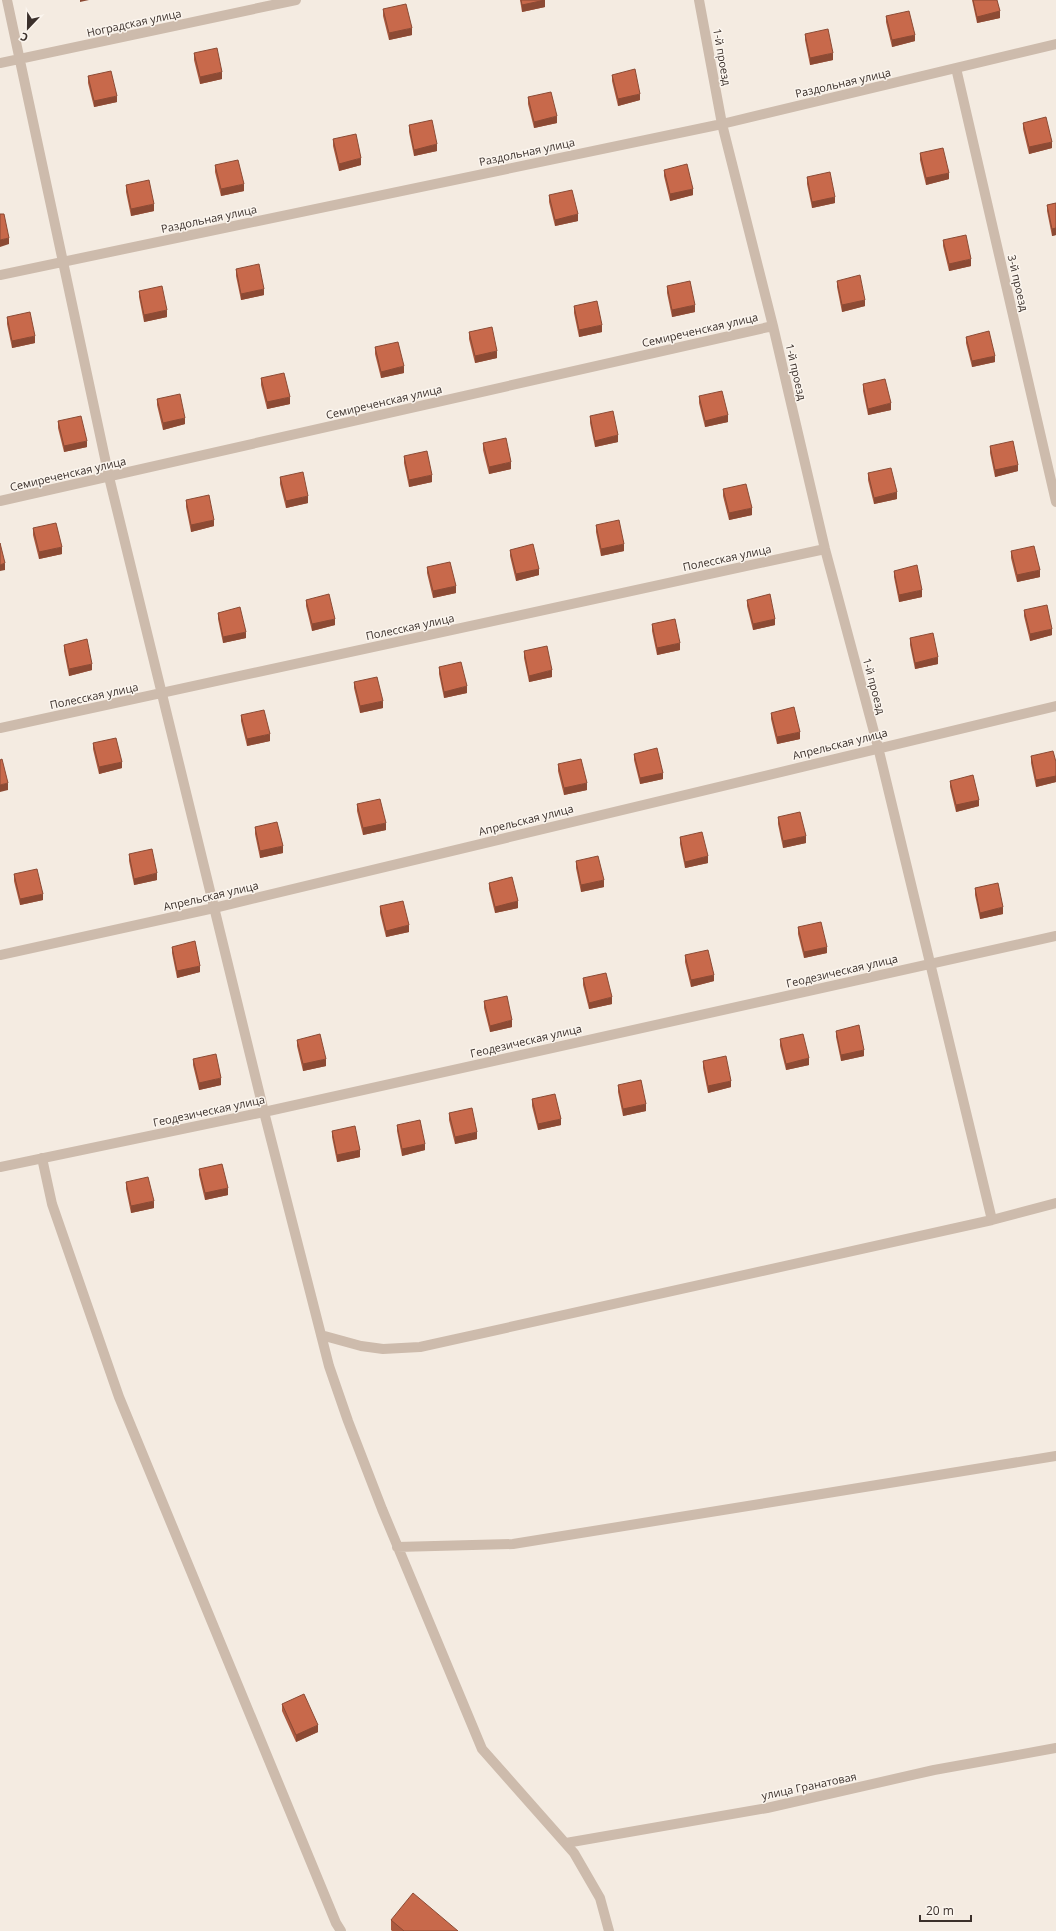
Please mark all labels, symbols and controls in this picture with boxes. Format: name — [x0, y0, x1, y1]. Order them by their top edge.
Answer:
street label: Ноградская улица — [85, 5, 183, 40]
north arrow — [8, 8, 48, 48]
street label: 1-й проезд — [710, 27, 735, 87]
text: С — [18, 29, 30, 46]
street label: Раздольная улица — [794, 64, 892, 101]
street label: Раздольная улица — [478, 134, 576, 169]
street label: Раздольная улица — [160, 201, 258, 236]
street label: 3-й проезд — [1005, 253, 1032, 313]
street label: Семиреченская улица — [640, 309, 759, 350]
street label: 1-й проезд — [783, 342, 810, 402]
street label: Семиреченская улица — [324, 381, 443, 422]
street label: Семиреченская улица — [8, 453, 127, 494]
street label: Полесская улица — [681, 541, 773, 574]
street label: Полесская улица — [364, 610, 456, 643]
street label: 1-й проезд — [860, 656, 889, 716]
street label: Полесская улица — [48, 679, 140, 712]
street label: Апрельская улица — [791, 724, 889, 763]
street label: Апрельская улица — [477, 800, 575, 839]
street label: Апрельская улица — [162, 877, 260, 914]
street label: Геодезическая улица — [785, 950, 899, 991]
street label: Геодезическая улица — [469, 1020, 583, 1061]
street label: Геодезическая улица — [152, 1091, 266, 1130]
street label: улица Гранатовая — [760, 1768, 858, 1803]
scale bar — [920, 1897, 971, 1923]
text: 20 m — [926, 1902, 954, 1919]

